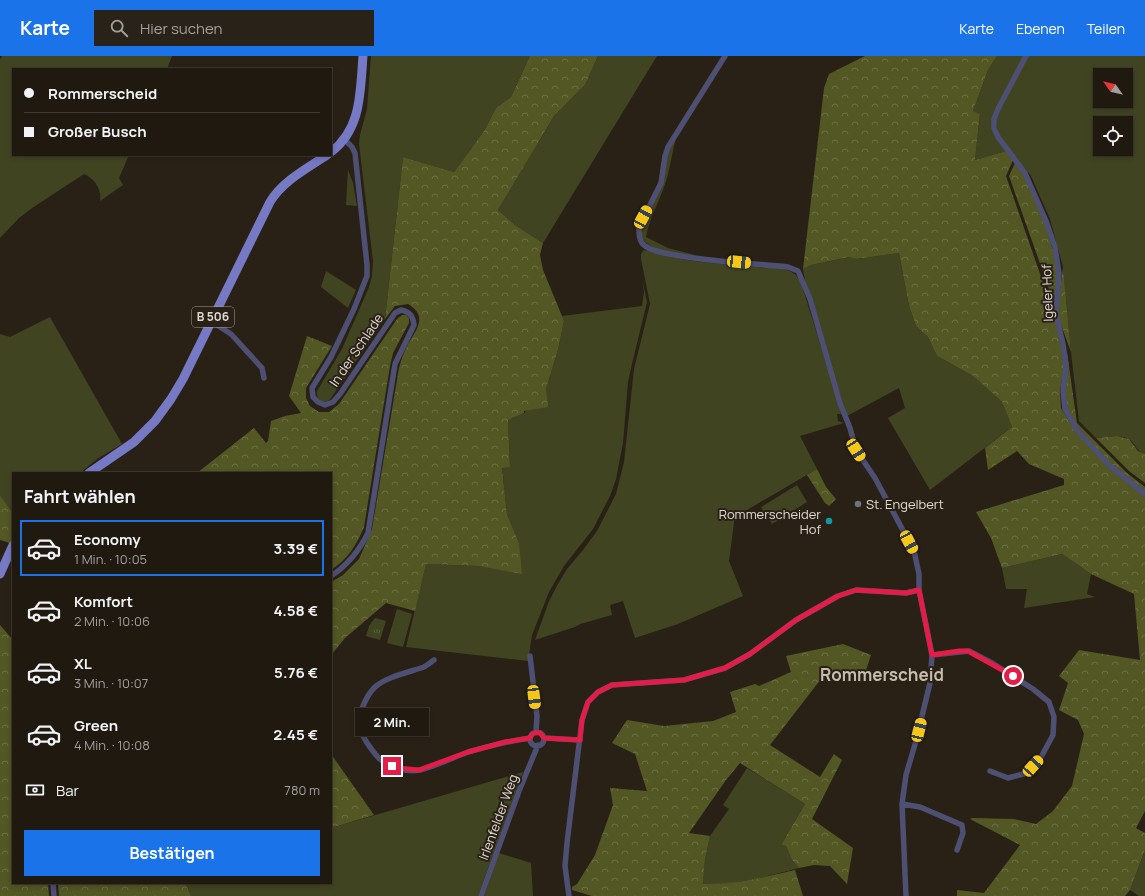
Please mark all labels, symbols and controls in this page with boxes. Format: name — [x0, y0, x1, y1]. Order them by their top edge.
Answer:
search box — [94, 10, 374, 46]
text: Karte — [20, 15, 70, 41]
icon: search — [108, 17, 130, 39]
text: Hier suchen — [140, 18, 222, 39]
text: Karte — [959, 19, 994, 38]
text: Ebenen — [1016, 19, 1065, 38]
text: Teilen — [1087, 19, 1125, 38]
north arrow — [1093, 68, 1133, 108]
map controls — [1093, 68, 1133, 156]
text: Rommerscheid — [48, 83, 157, 104]
button: locate — [1093, 116, 1133, 156]
text: Großer Busch — [48, 121, 147, 142]
car — [632, 204, 654, 230]
car — [726, 255, 752, 269]
street label: Igeler Hof — [1037, 264, 1057, 322]
road number: B 506 — [192, 307, 234, 327]
street label: In der Schlade — [325, 310, 387, 390]
car — [844, 437, 868, 463]
text: Fahrt wählen — [24, 484, 136, 508]
place label: St. Engelbert — [866, 495, 944, 513]
marker: St. Engelbert — [853, 499, 863, 509]
place label: Rommerscheider Hof — [719, 505, 821, 538]
marker: Rommerscheider Hof — [824, 516, 834, 526]
text: Economy — [74, 529, 141, 550]
car — [898, 529, 920, 555]
icon: car — [26, 530, 62, 566]
text: 3.39 € — [273, 538, 318, 559]
text: 1 Min. · 10:05 — [74, 550, 147, 568]
text: Komfort — [74, 591, 133, 612]
icon: car — [26, 592, 62, 628]
text: 4.58 € — [273, 600, 318, 621]
text: 2 Min. · 10:06 — [74, 612, 150, 630]
text: XL — [74, 653, 92, 674]
icon: car — [26, 654, 62, 690]
text: 5.76 € — [274, 662, 318, 683]
district label: Rommerscheid — [820, 663, 944, 686]
route start — [1004, 667, 1022, 685]
text: 3 Min. · 10:07 — [74, 674, 148, 692]
car — [527, 684, 541, 710]
callout: 2 Min. — [355, 708, 429, 736]
text: 2 Min. — [373, 713, 411, 731]
text: Green — [74, 715, 118, 736]
icon: car — [26, 716, 62, 752]
car — [910, 717, 928, 743]
text: 2.45 € — [273, 724, 318, 745]
text: 4 Min. · 10:08 — [74, 736, 150, 754]
car — [1021, 753, 1045, 779]
route end — [383, 757, 401, 775]
street label: Irlenfelder Weg — [474, 772, 522, 862]
icon: cash — [24, 779, 46, 801]
text: Bar — [56, 780, 79, 801]
text: 780 m — [284, 781, 320, 799]
button: Bestätigen — [24, 830, 320, 876]

